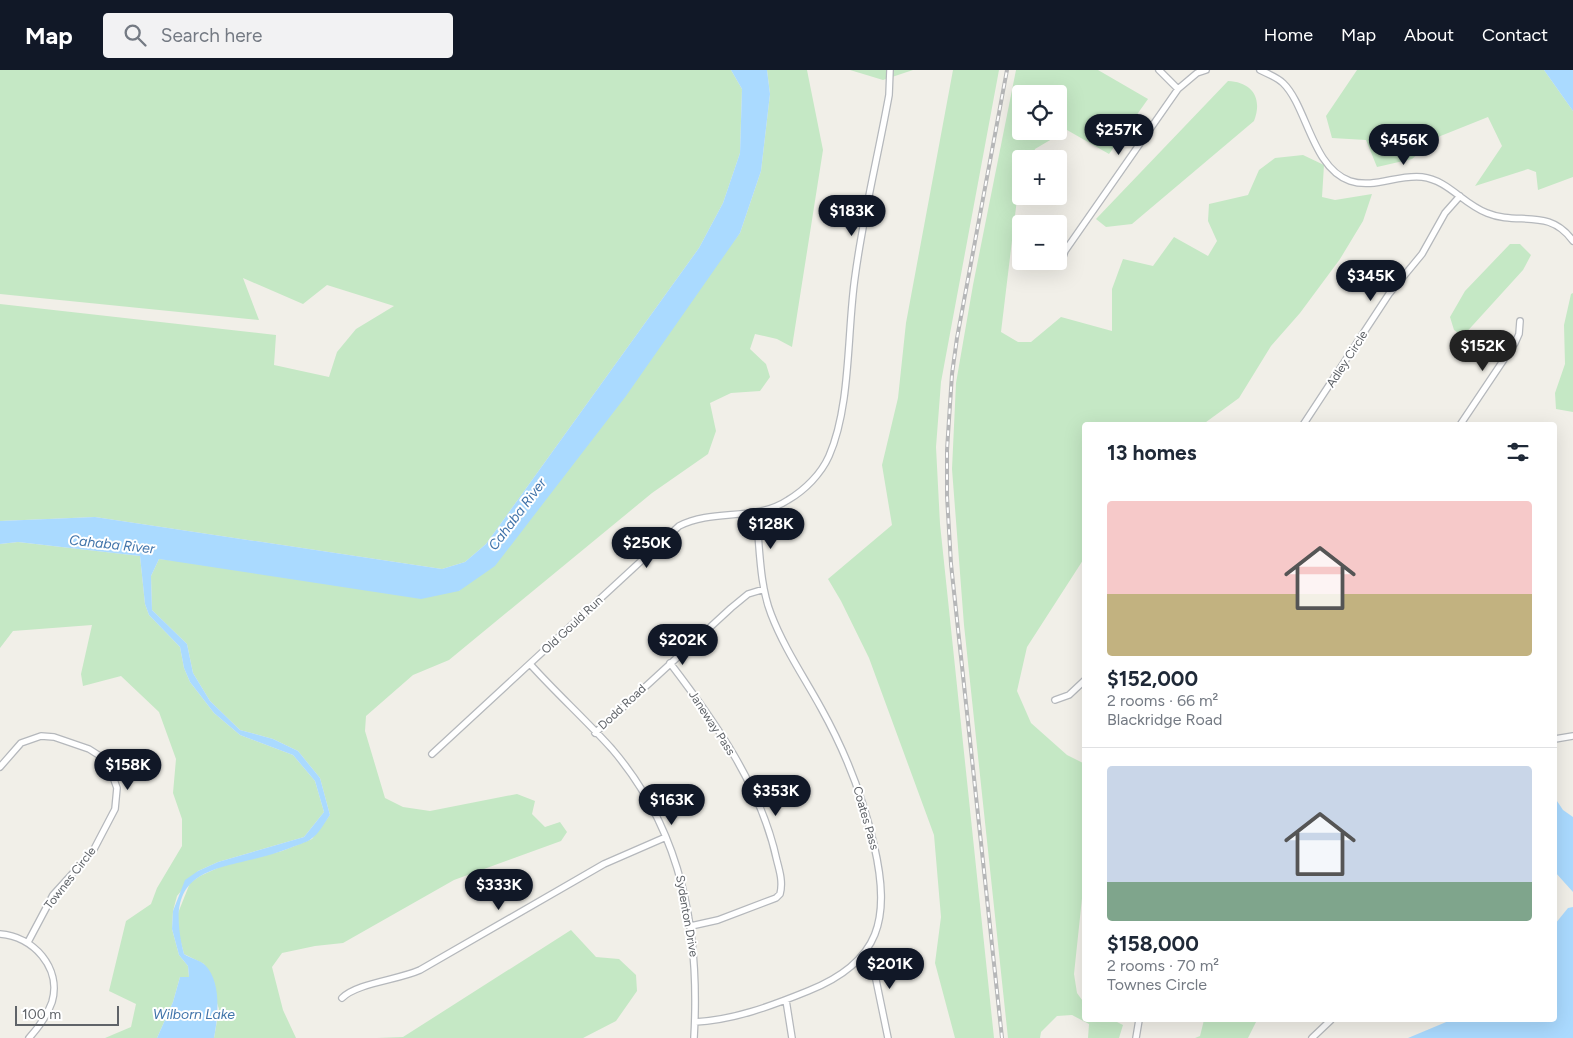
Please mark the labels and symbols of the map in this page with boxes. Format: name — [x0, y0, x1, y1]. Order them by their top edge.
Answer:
pin: $257K — [1084, 114, 1154, 156]
pin: $456K — [1369, 124, 1439, 166]
pin: $183K — [817, 194, 887, 237]
pin: $345K — [1336, 260, 1406, 302]
street label: Adley Circle — [1324, 328, 1371, 390]
pin: $152K — [1448, 330, 1518, 372]
water label: Cahaba River — [485, 474, 551, 554]
pin: $128K — [736, 508, 806, 550]
pin: $250K — [612, 526, 682, 569]
water label: Cahaba River — [68, 532, 157, 558]
street label: Old Gould Run — [539, 593, 606, 657]
pin: $202K — [648, 624, 718, 666]
street label: Dodd Road — [595, 681, 649, 733]
street label: Janeway Pass — [686, 688, 738, 758]
pin: $158K — [93, 748, 163, 791]
pin: $353K — [741, 774, 811, 817]
pin: $163K — [637, 784, 707, 826]
street label: Coates Pass — [850, 785, 882, 852]
street label: Townes Circle — [41, 844, 99, 912]
pin: $333K — [464, 868, 534, 911]
street label: Sydenton Drive — [673, 874, 701, 958]
pin: $201K — [855, 948, 925, 990]
scale bar — [15, 1003, 119, 1026]
water label: Wilborn Lake — [153, 1006, 235, 1023]

